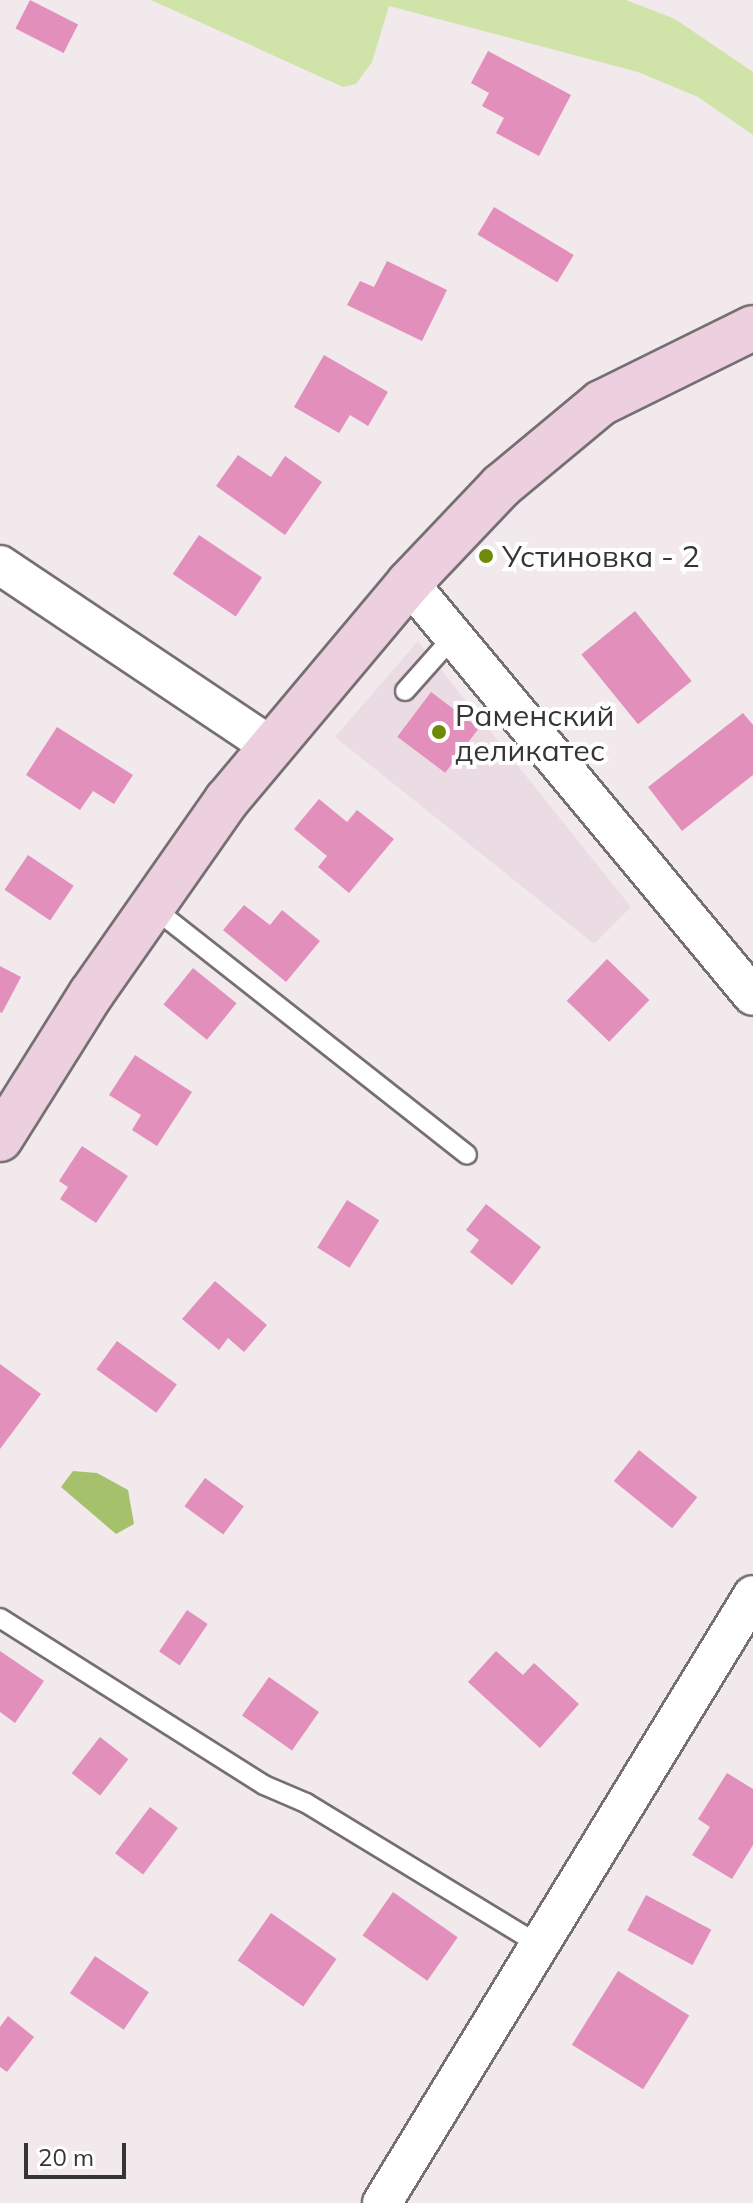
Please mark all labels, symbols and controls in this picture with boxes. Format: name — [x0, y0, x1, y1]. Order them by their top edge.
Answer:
place label: Устиновка - 2 — [502, 538, 700, 574]
marker: Устиновка - 2 — [477, 547, 495, 565]
place label: Раменский деликатес — [455, 697, 614, 768]
marker: Раменский деликатес — [430, 723, 448, 741]
scale bar — [28, 2127, 130, 2177]
text: 20 m — [38, 2142, 94, 2172]

